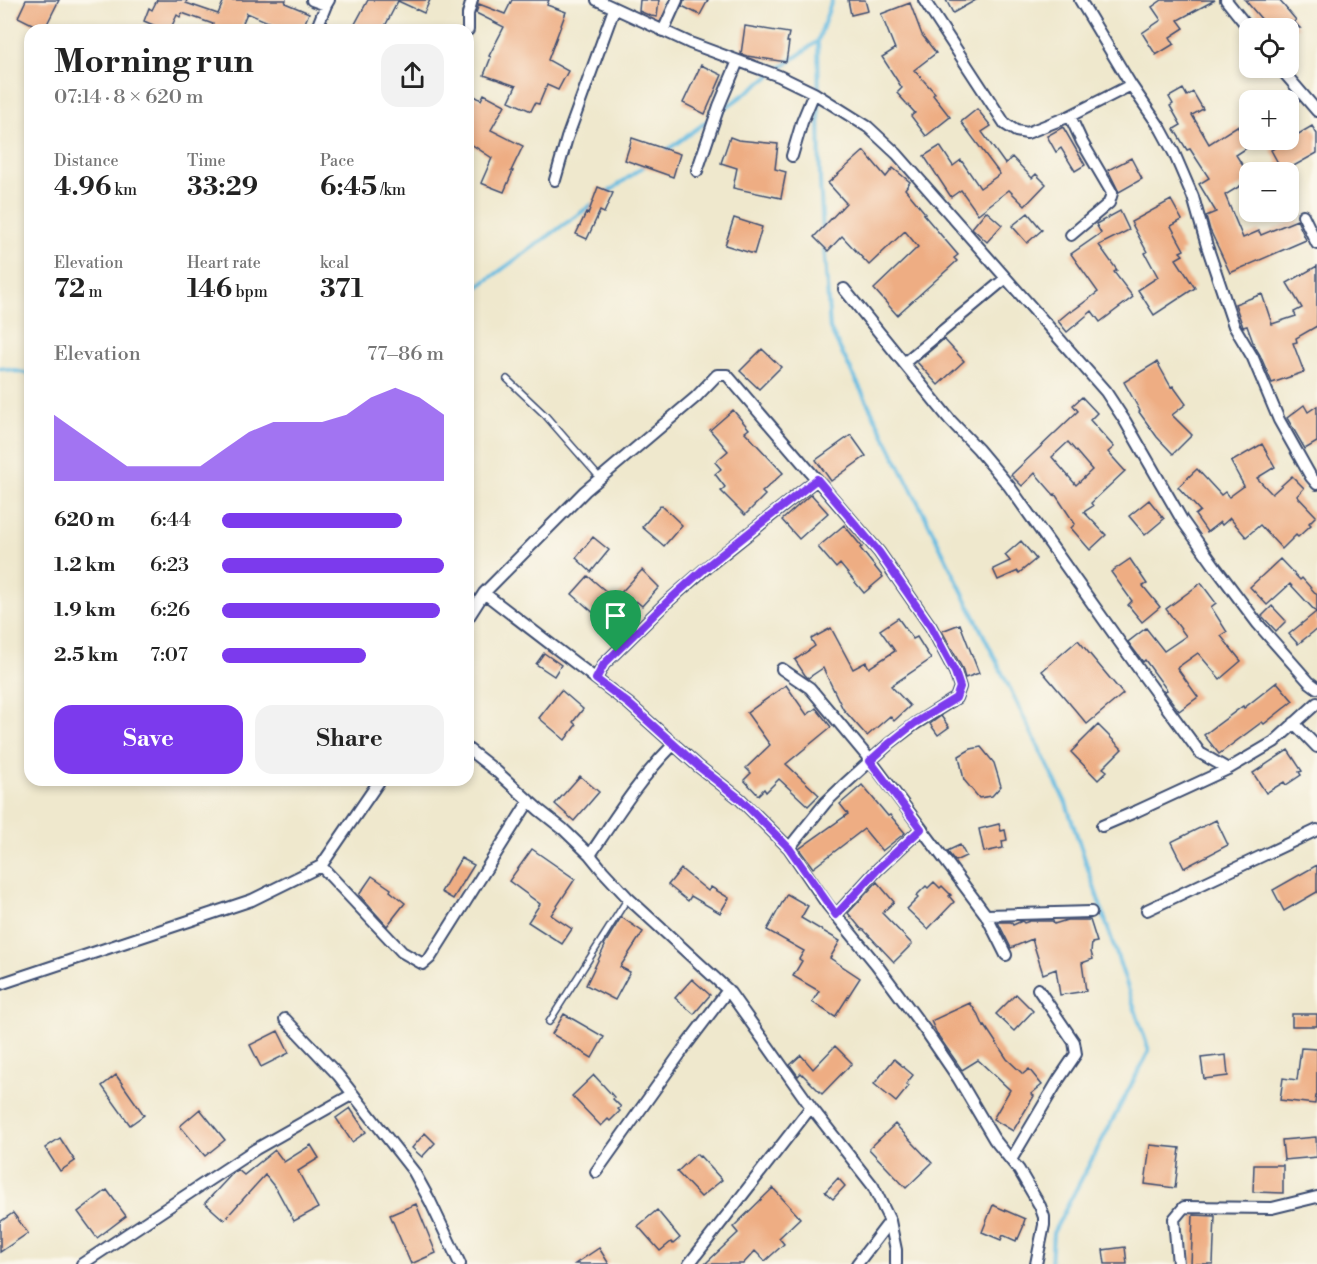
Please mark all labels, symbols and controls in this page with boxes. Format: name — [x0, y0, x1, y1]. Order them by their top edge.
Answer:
map controls — [1239, 18, 1299, 222]
button: locate — [1239, 18, 1299, 78]
text: Morning run — [54, 42, 254, 83]
button: share — [381, 44, 444, 107]
text: 07:14 · 8 × 620 m — [54, 85, 204, 110]
button: + — [1239, 90, 1299, 150]
text: Distance — [54, 151, 119, 171]
text: Time — [187, 151, 226, 171]
text: Pace — [320, 151, 354, 171]
button: − — [1239, 162, 1299, 222]
text: 4.96 — [54, 171, 111, 203]
text: 33:29 — [187, 171, 258, 203]
text: 6:45 — [320, 171, 377, 203]
text: km — [111, 180, 137, 200]
text: /km — [377, 180, 406, 200]
text: Elevation — [54, 253, 123, 273]
text: Heart rate — [187, 253, 261, 273]
text: kcal — [320, 253, 349, 273]
text: 72 — [54, 273, 85, 305]
text: 146 — [187, 273, 232, 305]
text: 371 — [320, 273, 364, 305]
text: m — [85, 282, 103, 302]
text: bpm — [232, 282, 268, 302]
text: Elevation — [54, 342, 141, 367]
text: 77–86 m — [367, 342, 444, 367]
text: 620 m — [54, 508, 115, 533]
text: 6:44 — [150, 508, 191, 533]
text: 1.2 km — [54, 553, 116, 578]
text: 6:23 — [150, 553, 189, 578]
pin — [590, 590, 641, 652]
text: 1.9 km — [54, 598, 116, 623]
text: 6:26 — [150, 598, 190, 623]
icon: arrive — [599, 599, 632, 632]
text: 2.5 km — [54, 643, 118, 668]
text: 7:07 — [150, 643, 188, 668]
button: Save — [54, 705, 243, 774]
button: Share — [255, 705, 444, 774]

